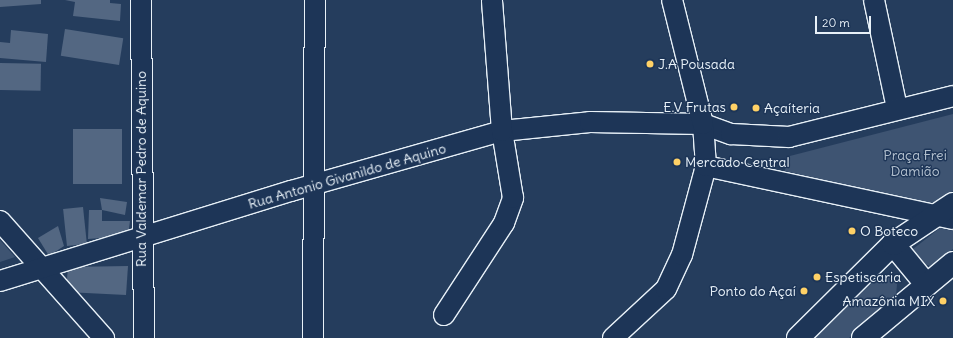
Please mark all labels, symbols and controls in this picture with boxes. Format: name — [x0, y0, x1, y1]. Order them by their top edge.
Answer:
scale bar — [817, 8, 873, 34]
text: 20 m — [822, 15, 850, 30]
place label: J.A Pousada — [658, 56, 735, 72]
marker: J.A Pousada — [645, 59, 655, 69]
street label: Rua Valdemar Pedro de Aquino — [133, 71, 149, 267]
place label: E.V Frutas — [663, 99, 726, 115]
place label: Açaíteria — [764, 100, 820, 116]
marker: E.V Frutas — [729, 102, 739, 112]
marker: Açaíteria — [751, 103, 761, 113]
street label: Rua Antonio Givanildo de Aquino — [246, 140, 448, 212]
park label: Praça Frei Damião — [883, 147, 947, 180]
place label: Mercado Central — [685, 154, 790, 170]
marker: Mercado Central — [672, 157, 682, 167]
place label: O Boteco — [860, 223, 918, 239]
marker: O Boteco — [847, 226, 857, 236]
place label: Espetiscaria — [825, 269, 901, 285]
marker: Espetiscaria — [812, 272, 822, 282]
place label: Ponto do Açaí — [710, 283, 796, 299]
marker: Ponto do Açaí — [799, 286, 809, 296]
place label: Amazônia MIX — [843, 293, 935, 309]
marker: Amazônia MIX — [938, 296, 948, 306]

